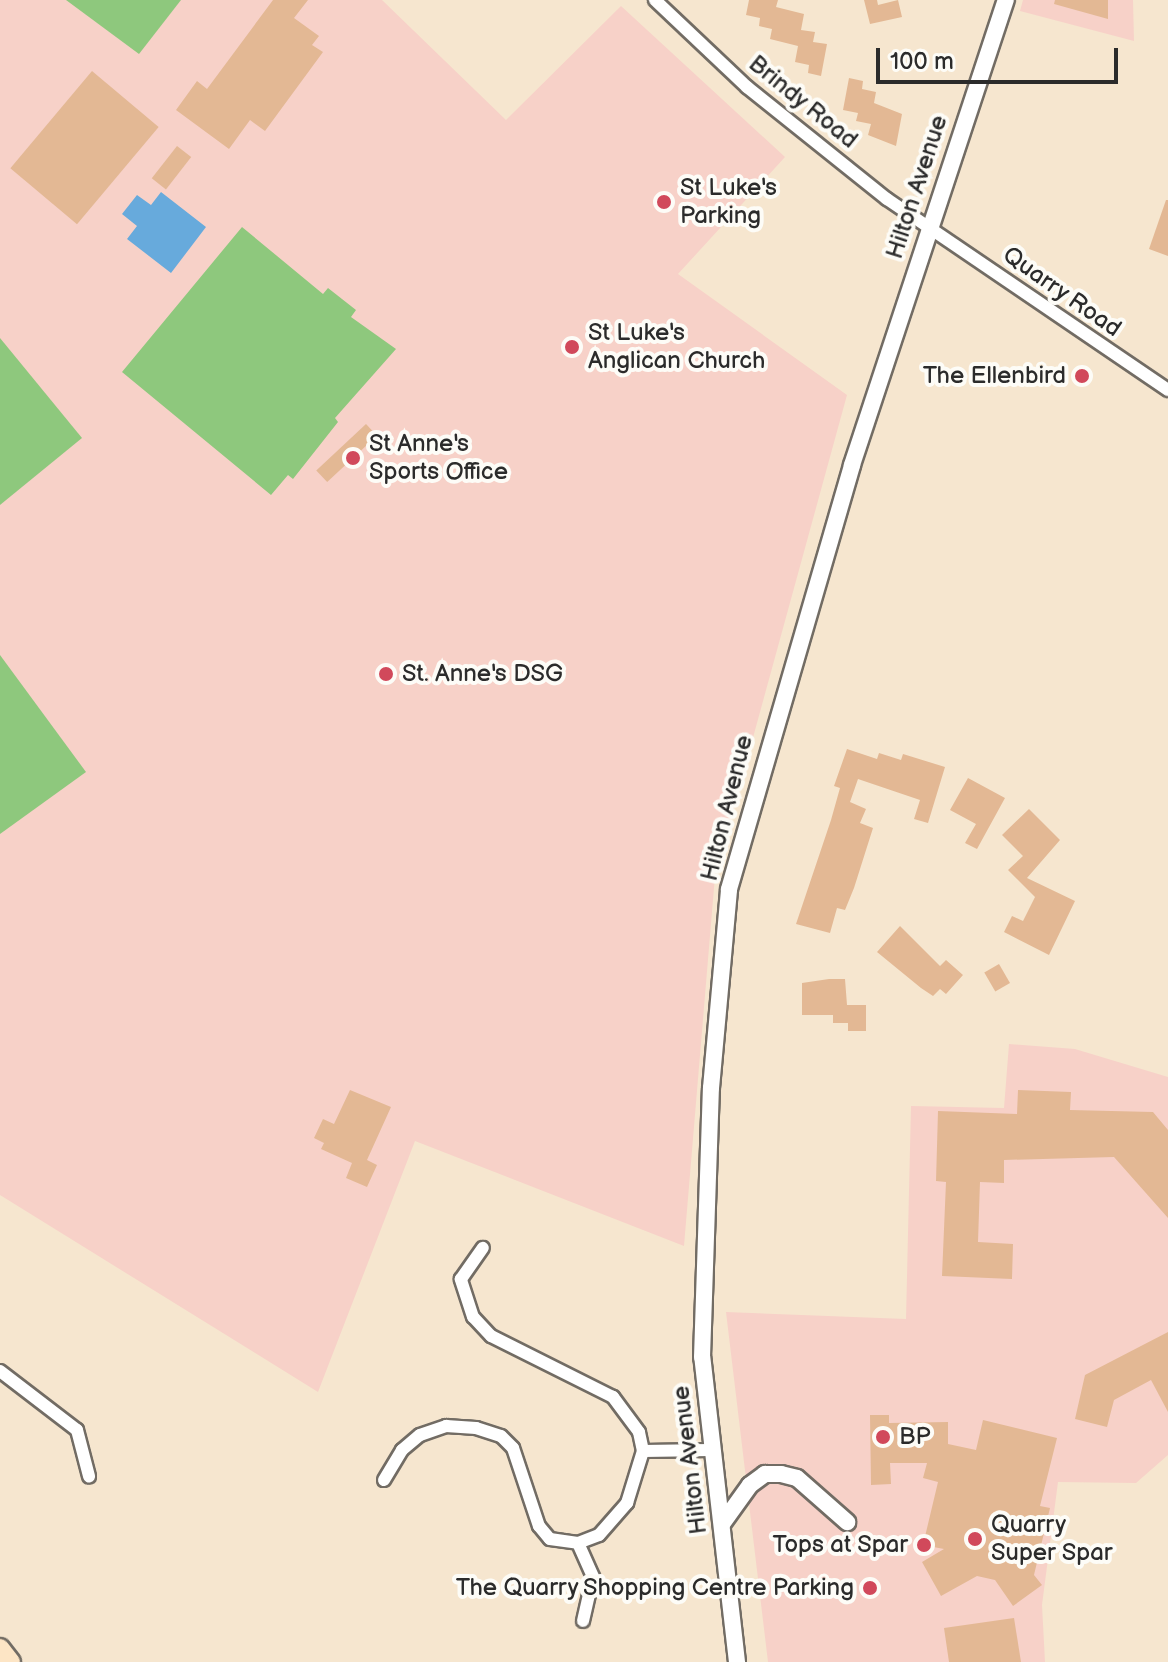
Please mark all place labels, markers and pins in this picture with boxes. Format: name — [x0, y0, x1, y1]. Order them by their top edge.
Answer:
place label: St Luke's Parking — [680, 174, 777, 230]
marker: St Luke's Parking — [655, 193, 673, 211]
place label: St Luke's Anglican Church — [588, 319, 765, 375]
marker: St Luke's Anglican Church — [563, 338, 581, 356]
place label: The Ellenbird — [923, 362, 1066, 390]
marker: The Ellenbird — [1073, 367, 1091, 385]
place label: St Anne's Sports Office — [369, 430, 508, 486]
marker: St Anne's Sports Office — [344, 449, 362, 467]
place label: St. Anne's DSG — [402, 660, 563, 688]
marker: St. Anne's DSG — [377, 665, 395, 683]
place label: BP — [899, 1423, 931, 1451]
marker: BP — [874, 1428, 892, 1446]
place label: Quarry Super Spar — [991, 1511, 1113, 1567]
marker: Quarry Super Spar — [966, 1530, 984, 1548]
place label: Tops at Spar — [772, 1531, 908, 1559]
marker: Tops at Spar — [915, 1536, 933, 1554]
place label: The Quarry Shopping Centre Parking — [454, 1574, 854, 1602]
marker: The Quarry Shopping Centre Parking — [861, 1579, 879, 1597]

